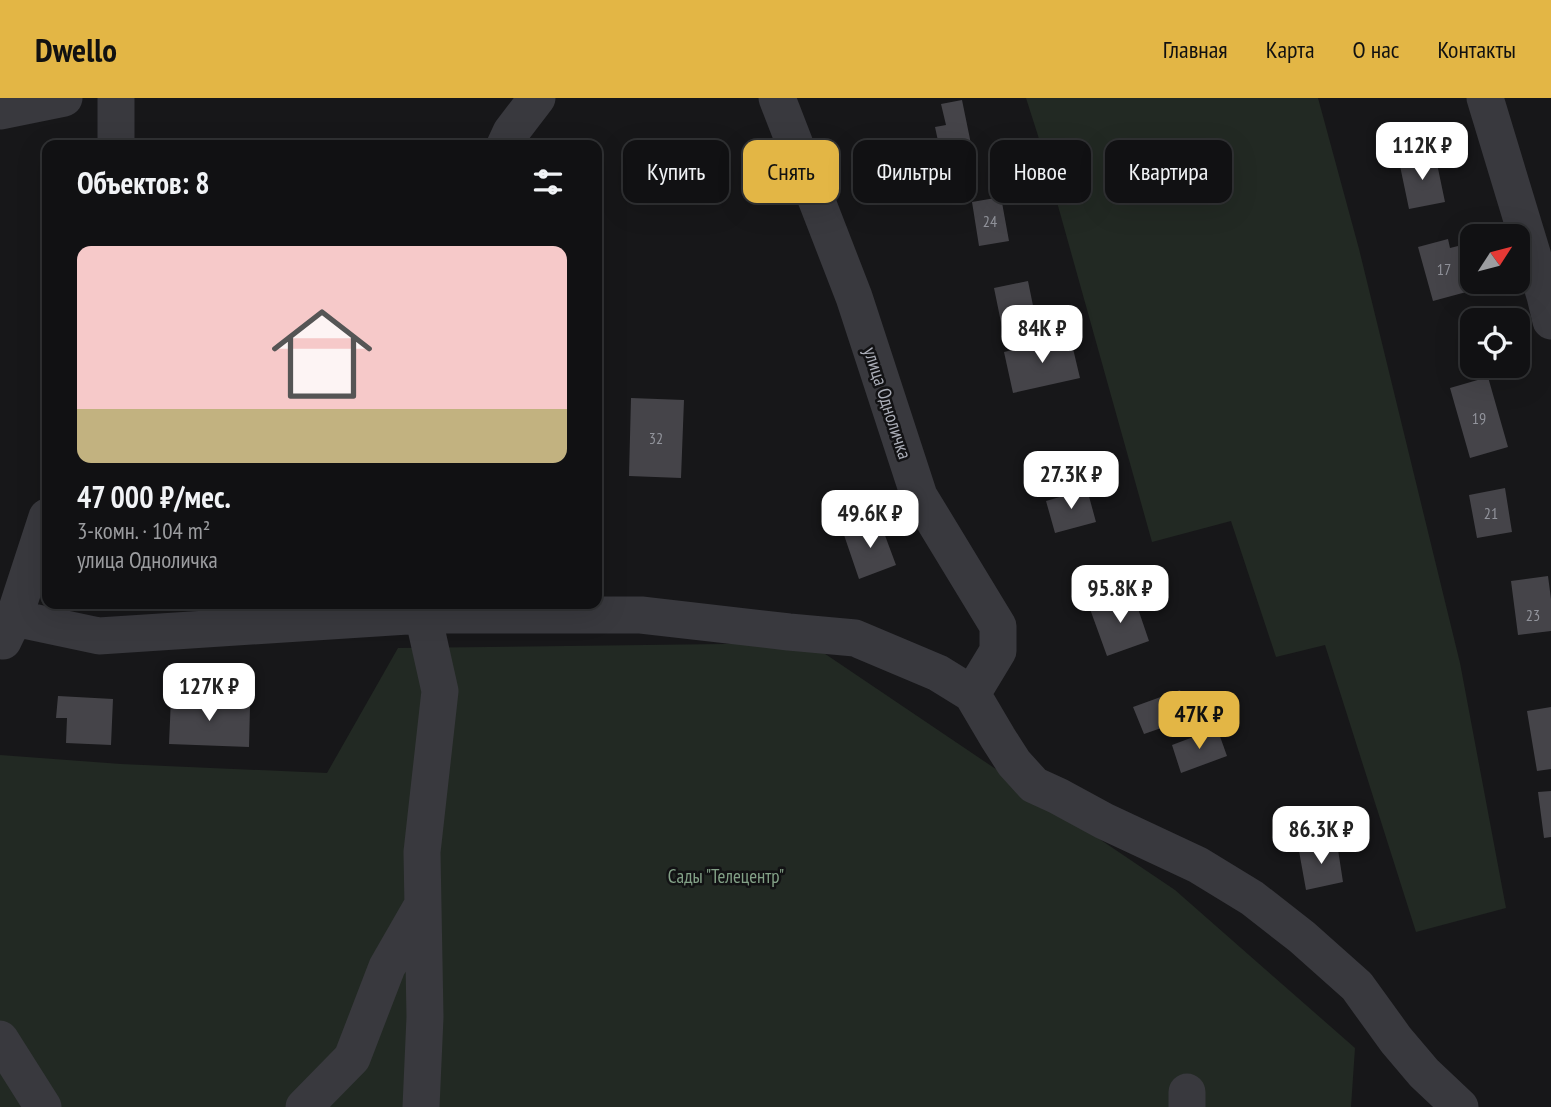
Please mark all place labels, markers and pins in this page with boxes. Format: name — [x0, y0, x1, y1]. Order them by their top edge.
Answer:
pin: 112K ₽ — [1365, 122, 1479, 182]
pin: 84K ₽ — [993, 306, 1091, 365]
pin: 27.3K ₽ — [1006, 452, 1136, 511]
pin: 49.6K ₽ — [805, 490, 935, 550]
pin: 95.8K ₽ — [1055, 566, 1185, 625]
pin: 127K ₽ — [152, 664, 266, 723]
pin: 47K ₽ — [1150, 692, 1248, 751]
pin: 86.3K ₽ — [1256, 806, 1386, 866]

